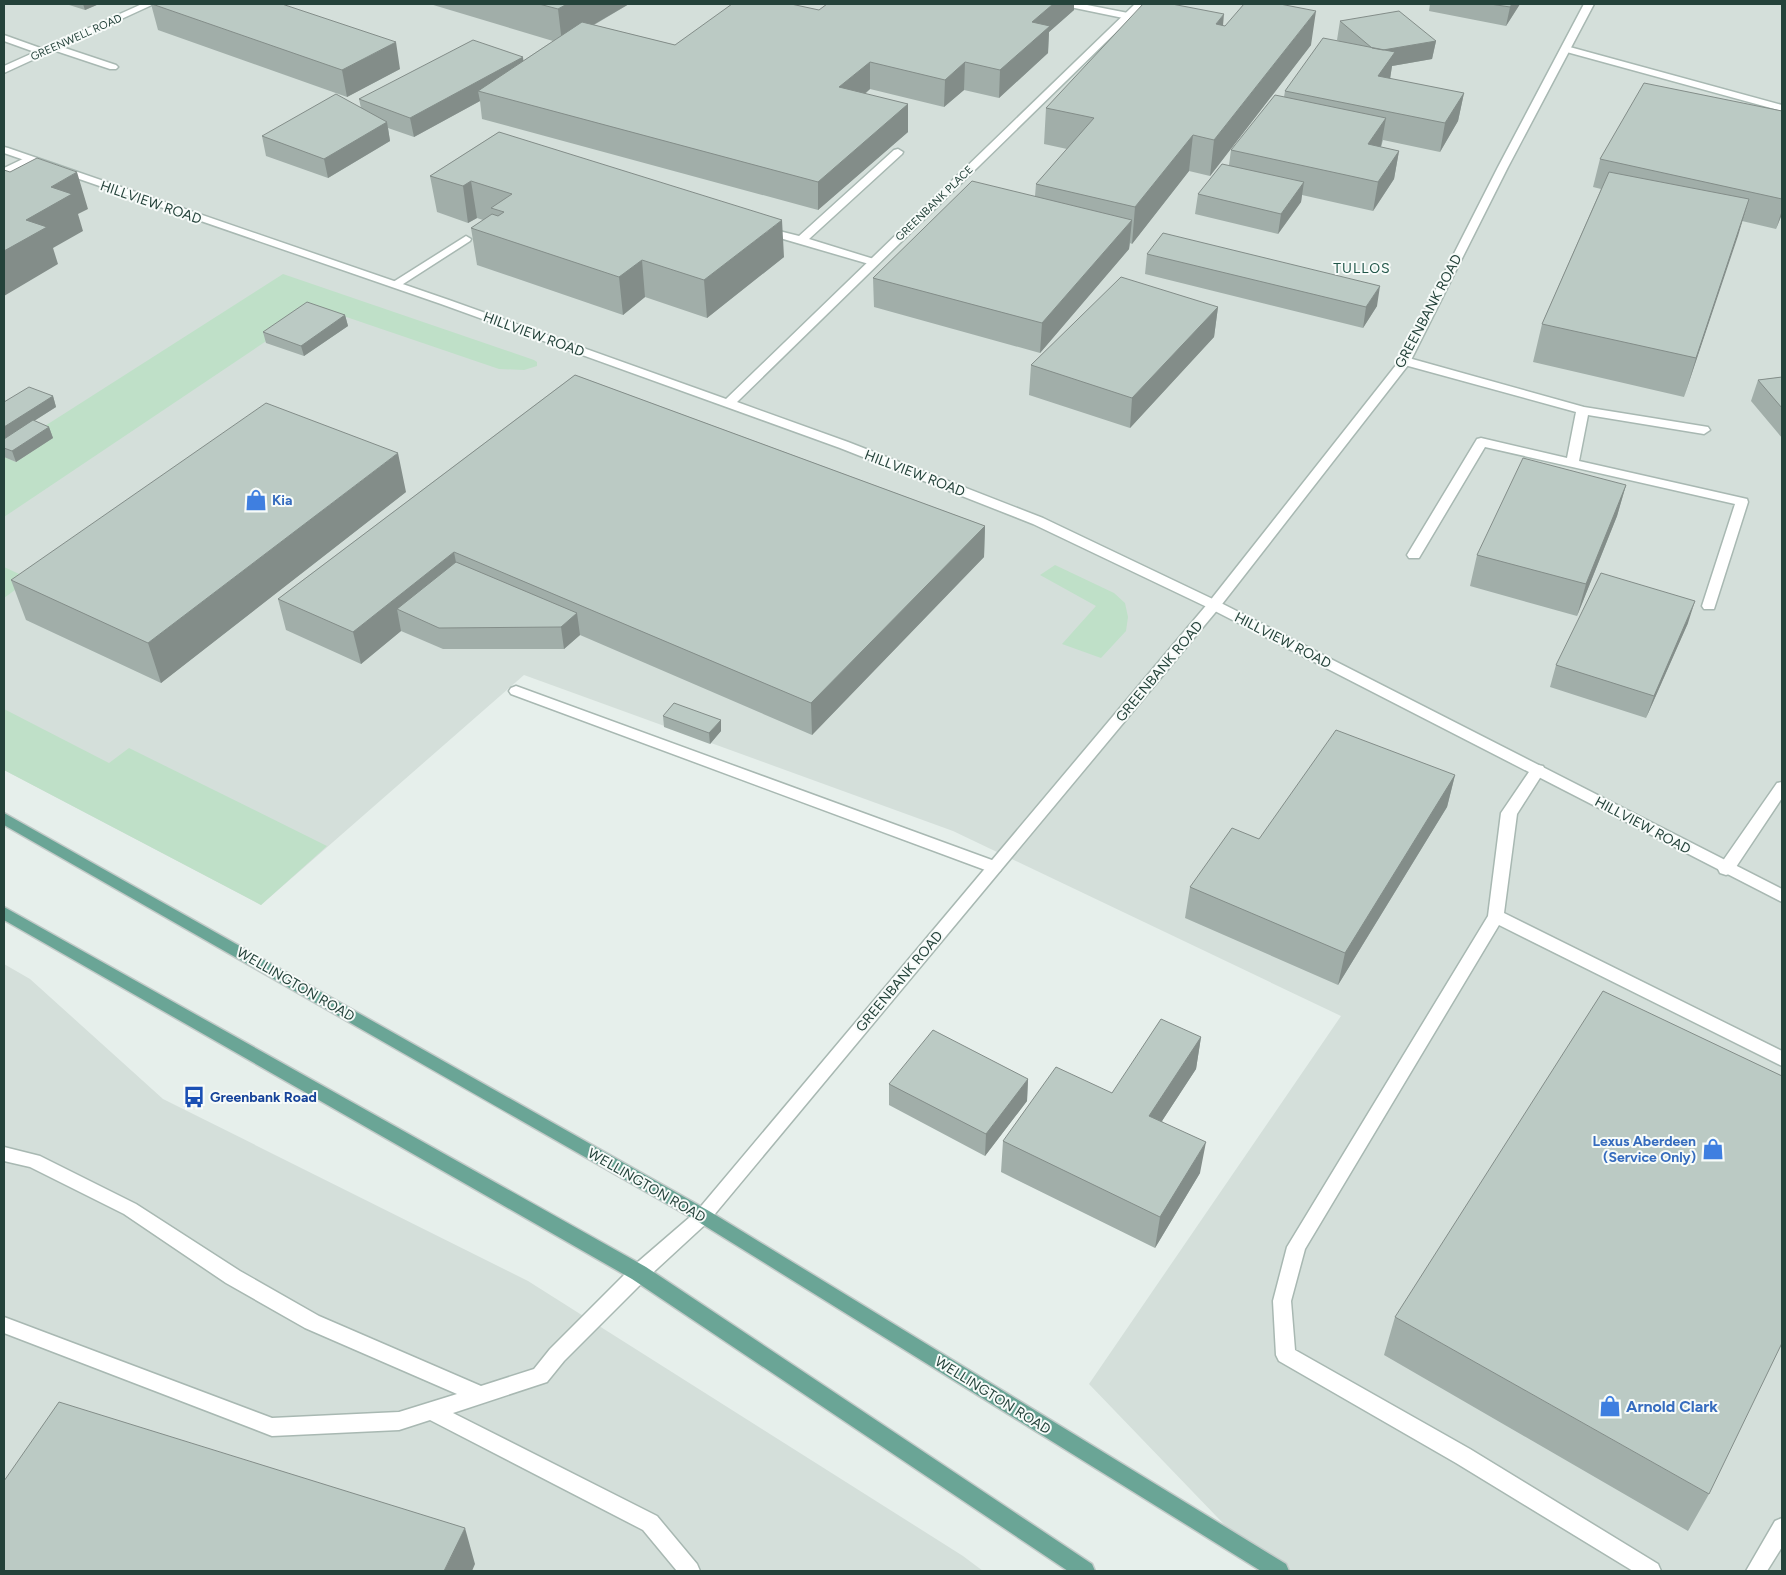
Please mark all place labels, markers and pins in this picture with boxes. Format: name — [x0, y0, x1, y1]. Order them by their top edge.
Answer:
shop icon: Kia — [243, 487, 269, 513]
place label: Kia — [272, 492, 292, 509]
bus stop icon: Greenbank Road — [181, 1084, 207, 1110]
place label: Greenbank Road — [210, 1089, 317, 1106]
place label: Lexus Aberdeen (Service Only) — [1592, 1133, 1696, 1166]
shop icon: Lexus Aberdeen (Service Only) — [1700, 1136, 1726, 1162]
shop icon: Arnold Clark — [1597, 1393, 1623, 1419]
place label: Arnold Clark — [1626, 1397, 1718, 1416]

